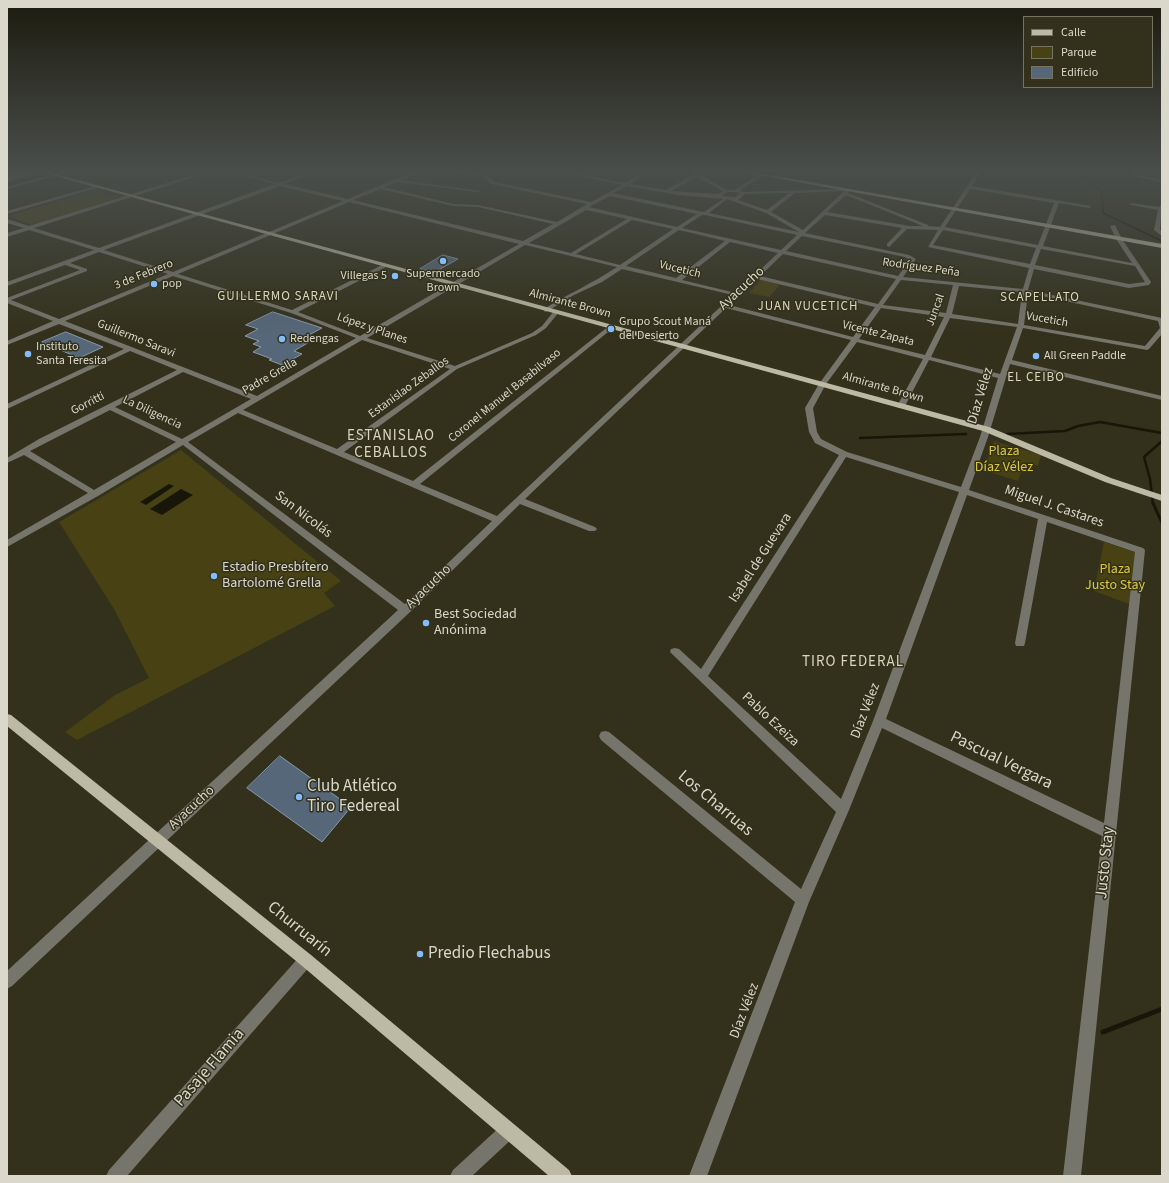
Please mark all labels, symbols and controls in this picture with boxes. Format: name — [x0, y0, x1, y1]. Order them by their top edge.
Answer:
legend — [1023, 16, 1153, 88]
text: Calle — [1061, 24, 1086, 41]
text: Parque — [1061, 44, 1097, 61]
text: Edificio — [1061, 64, 1098, 81]
street label: Rodríguez Peña — [881, 255, 961, 281]
marker: Supermercado Brown — [438, 256, 448, 266]
street label: 3 de Febrero — [112, 257, 176, 293]
street label: Vucetich — [658, 258, 702, 282]
street label: Ayacucho — [716, 264, 768, 314]
place label: Supermercado Brown — [406, 267, 480, 295]
place label: Villegas 5 — [341, 269, 387, 283]
marker: Villegas 5 — [390, 271, 400, 281]
place label: pop — [162, 277, 182, 291]
marker: pop — [149, 279, 159, 289]
street label: Almirante Brown — [528, 286, 612, 322]
district label: GUILLERMO SARAVI — [217, 289, 339, 305]
district label: SCAPELLATO — [1000, 290, 1080, 306]
street label: Juncal — [924, 292, 948, 328]
district label: JUAN VUCETICH — [758, 299, 858, 315]
street label: Vucetich — [1025, 309, 1069, 331]
street label: López y Planes — [335, 310, 409, 348]
place label: Grupo Scout Maná del Desierto — [619, 315, 711, 343]
street label: Guillermo Saravi — [95, 317, 177, 361]
street label: Vicente Zapata — [841, 318, 915, 350]
marker: Grupo Scout Maná del Desierto — [606, 324, 616, 334]
place label: Redengas — [290, 332, 339, 346]
marker: Redengas — [277, 334, 287, 344]
place label: Instituto Santa Teresita — [36, 340, 107, 368]
street label: Coronel Manuel Basabilvaso — [446, 346, 564, 446]
marker: Instituto Santa Teresita — [23, 349, 33, 359]
place label: All Green Paddle — [1044, 349, 1126, 363]
marker: All Green Paddle — [1031, 351, 1041, 361]
street label: Estanislao Zeballos — [366, 354, 452, 422]
street label: Padre Grella — [240, 356, 300, 398]
street label: Díaz Vélez — [964, 366, 998, 426]
street label: Almirante Brown — [841, 370, 925, 406]
district label: EL CEIBO — [1007, 370, 1065, 386]
street label: Gorritti — [69, 389, 107, 419]
street label: La Diligencia — [120, 393, 184, 433]
district label: ESTANISLAO CEBALLOS — [347, 428, 435, 463]
park label: Plaza Díaz Vélez — [975, 444, 1033, 476]
street label: Miguel J. Castares — [1002, 482, 1106, 532]
street label: San Nicolás — [271, 488, 335, 542]
street label: Isabel de Guevara — [726, 510, 796, 606]
place label: Estadio Presbítero Bartolomé Grella — [222, 560, 328, 592]
street label: Ayacucho — [403, 561, 455, 613]
park label: Plaza Justo Stay — [1085, 562, 1145, 594]
marker: Estadio Presbítero Bartolomé Grella — [209, 571, 219, 581]
place label: Best Sociedad Anónima — [434, 607, 517, 640]
marker: Best Sociedad Anónima — [421, 618, 431, 628]
district label: TIRO FEDERAL — [802, 654, 904, 672]
street label: Díaz Vélez — [848, 681, 884, 741]
street label: Pablo Ezeiza — [738, 689, 802, 751]
street label: Pascual Vergara — [946, 727, 1056, 795]
street label: Los Charruas — [673, 767, 757, 841]
place label: Club Atlético Tiro Federeal — [307, 777, 400, 817]
street label: Ayacucho — [166, 783, 218, 833]
marker: Club Atlético Tiro Federeal — [294, 792, 304, 802]
street label: Justo Stay — [1092, 826, 1120, 900]
street label: Churruarín — [263, 898, 335, 962]
place label: Predio Flechabus — [428, 944, 551, 964]
marker: Predio Flechabus — [415, 949, 425, 959]
street label: Díaz Vélez — [727, 981, 763, 1041]
street label: Pasaje Flamia — [170, 1025, 250, 1111]

